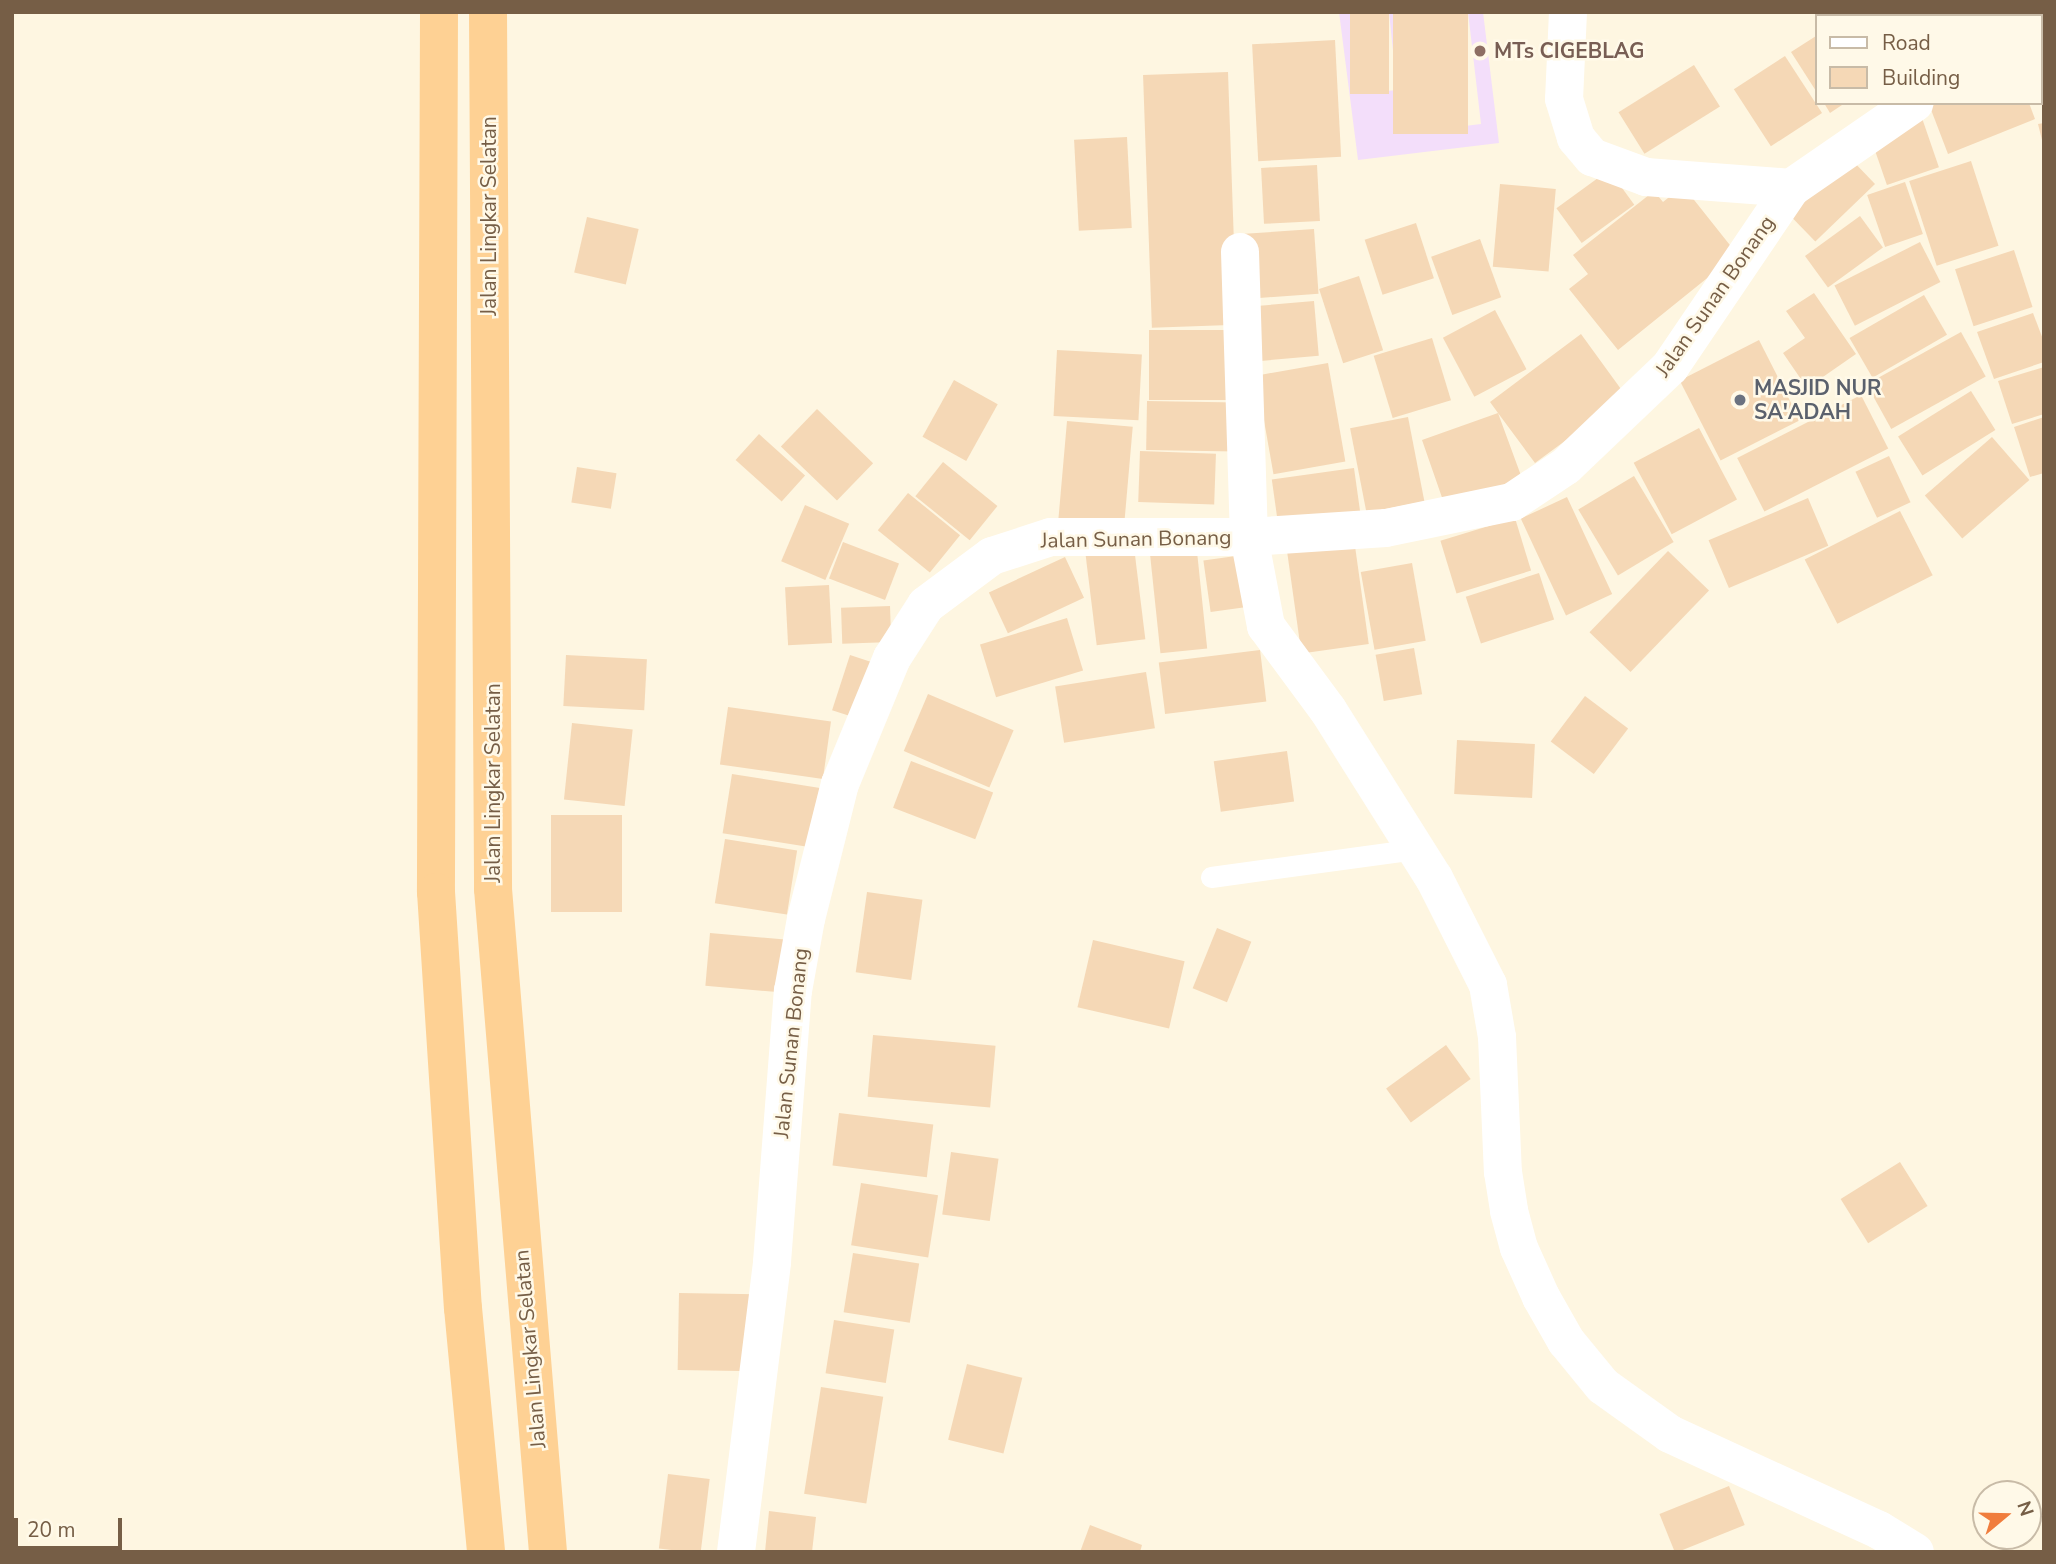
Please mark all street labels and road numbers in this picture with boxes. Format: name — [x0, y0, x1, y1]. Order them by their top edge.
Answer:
street label: Jalan Lingkar Selatan — [476, 116, 502, 316]
street label: Jalan Sunan Bonang — [1650, 211, 1780, 381]
street label: Jalan Sunan Bonang — [1040, 525, 1232, 553]
street label: Jalan Lingkar Selatan — [480, 683, 506, 883]
street label: Jalan Sunan Bonang — [768, 947, 814, 1139]
street label: Jalan Lingkar Selatan — [509, 1249, 551, 1449]

